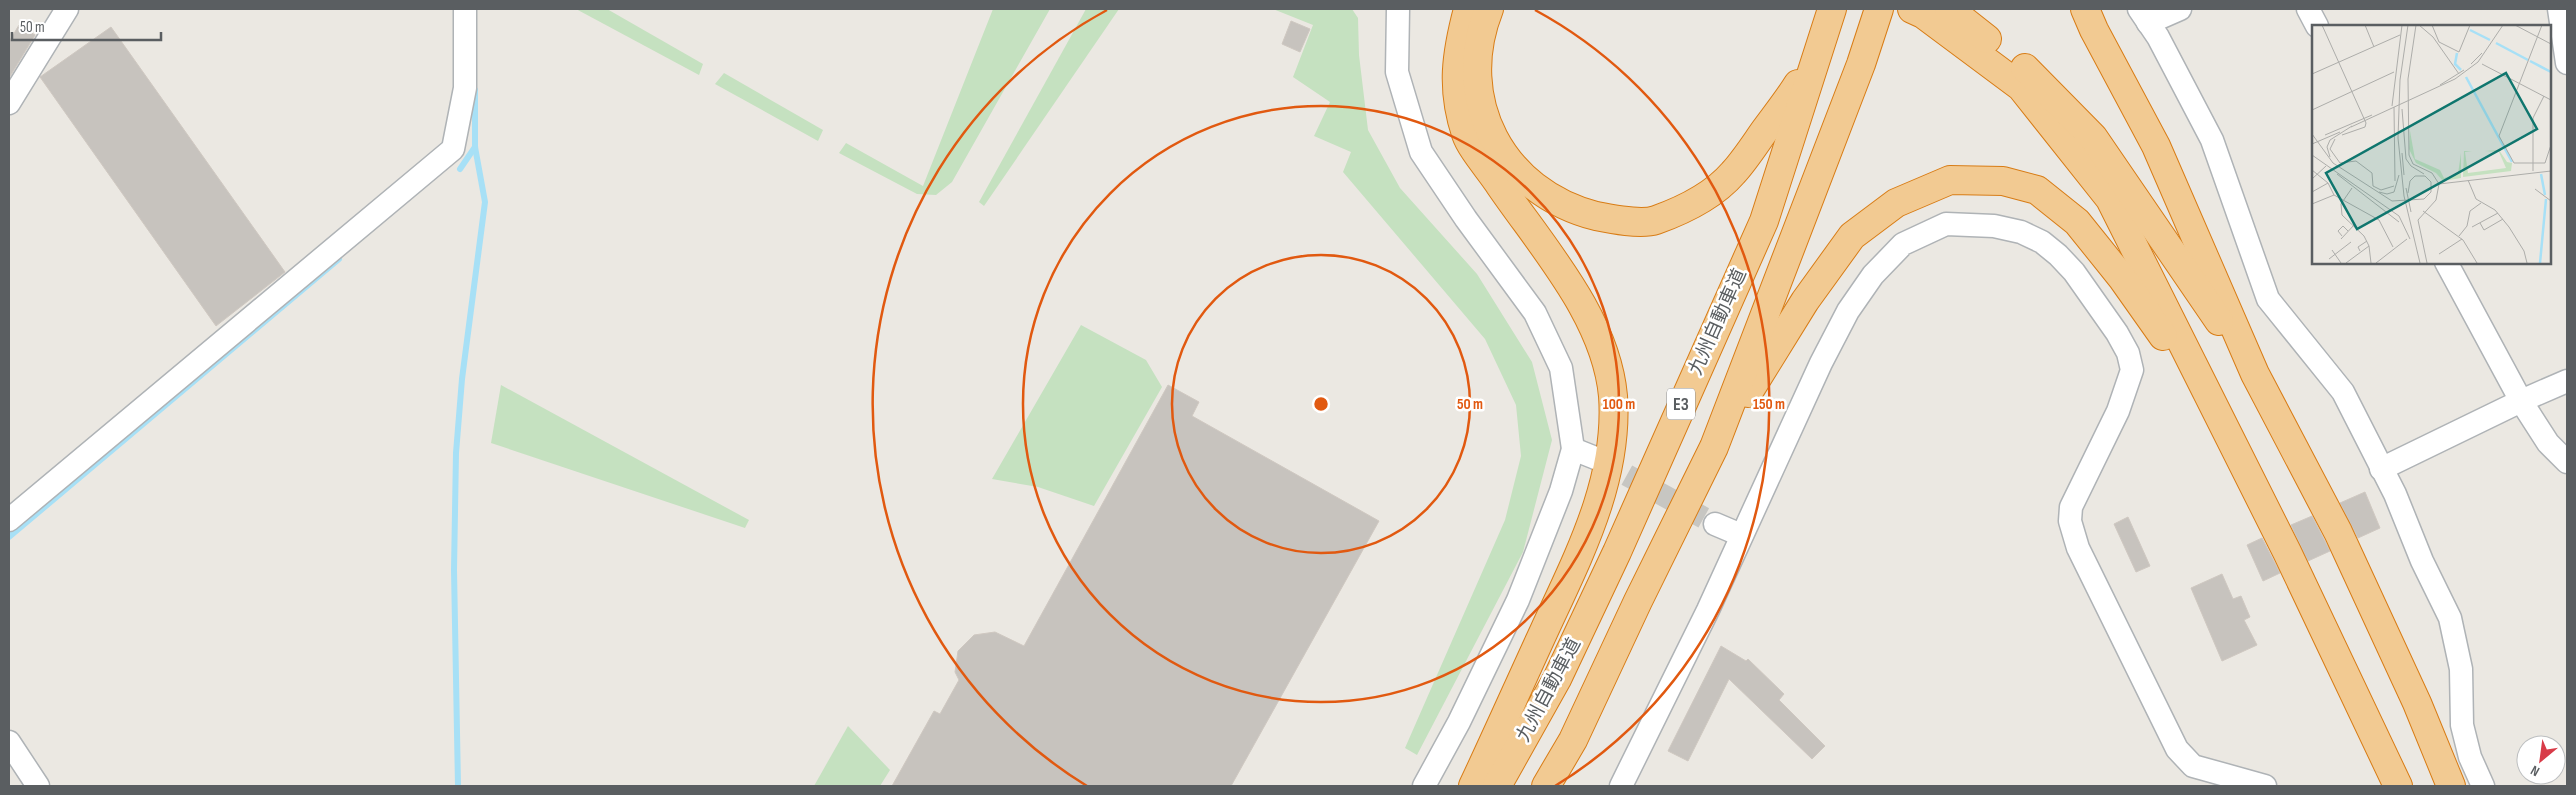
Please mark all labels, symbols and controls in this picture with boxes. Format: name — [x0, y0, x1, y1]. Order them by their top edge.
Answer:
scale bar — [12, 10, 161, 42]
text: 50 m — [20, 18, 45, 37]
inset map — [2312, 25, 2551, 264]
street label: 九州自動車道 — [1684, 265, 1752, 379]
road number: E3 — [1667, 388, 1695, 419]
centre of rings — [1312, 395, 1330, 413]
text: 50 m — [1457, 395, 1483, 414]
text: 100 m — [1603, 395, 1635, 414]
text: 150 m — [1753, 395, 1785, 414]
street label: 九州自動車道 — [1512, 634, 1586, 746]
north arrow — [2516, 735, 2566, 785]
text: N — [2528, 762, 2542, 780]

